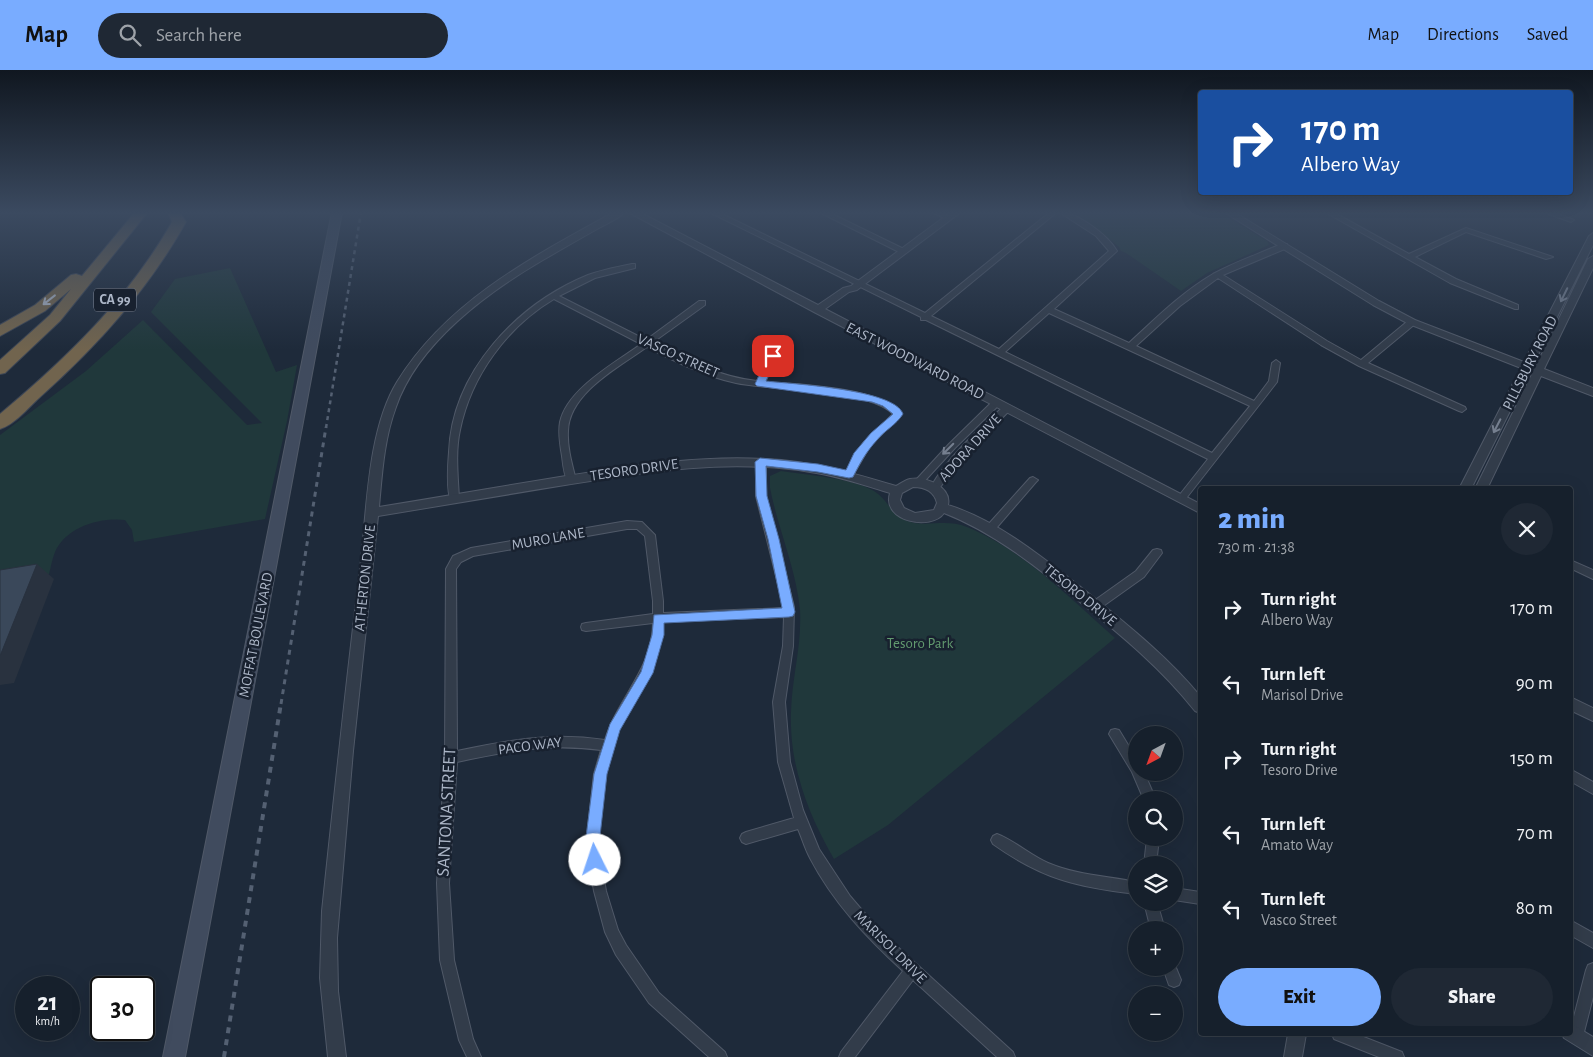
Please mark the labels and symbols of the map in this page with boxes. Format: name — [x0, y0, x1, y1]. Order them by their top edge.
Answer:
road number: CA 99 — [94, 288, 136, 312]
one-way arrow — [1559, 288, 1569, 303]
one-way arrow — [43, 295, 56, 306]
street label: PILLSBURY ROAD — [1500, 313, 1560, 412]
street label: EAST WOODWARD ROAD — [844, 320, 987, 402]
street label: VASCO STREET — [635, 331, 722, 381]
pin — [752, 335, 794, 377]
street label: ADORA DRIVE — [936, 411, 1004, 485]
one-way arrow — [1492, 419, 1502, 434]
one-way arrow — [942, 443, 955, 455]
street label: TESORO DRIVE — [589, 456, 679, 484]
street label: ATHERTON DRIVE — [352, 524, 378, 632]
street label: MURO LANE — [510, 525, 586, 553]
street label: TESORO DRIVE — [1041, 561, 1119, 629]
street label: MOFFAT BOULEVARD — [237, 571, 276, 699]
park label: Tesoro Park — [887, 636, 953, 651]
north arrow — [1128, 726, 1182, 781]
street label: PACO WAY — [497, 735, 563, 757]
street label: SANTONA STREET — [435, 747, 459, 877]
position arrow — [568, 833, 620, 885]
street label: MARISOL DRIVE — [851, 908, 929, 986]
speed limit sign: 30 — [90, 976, 155, 1041]

